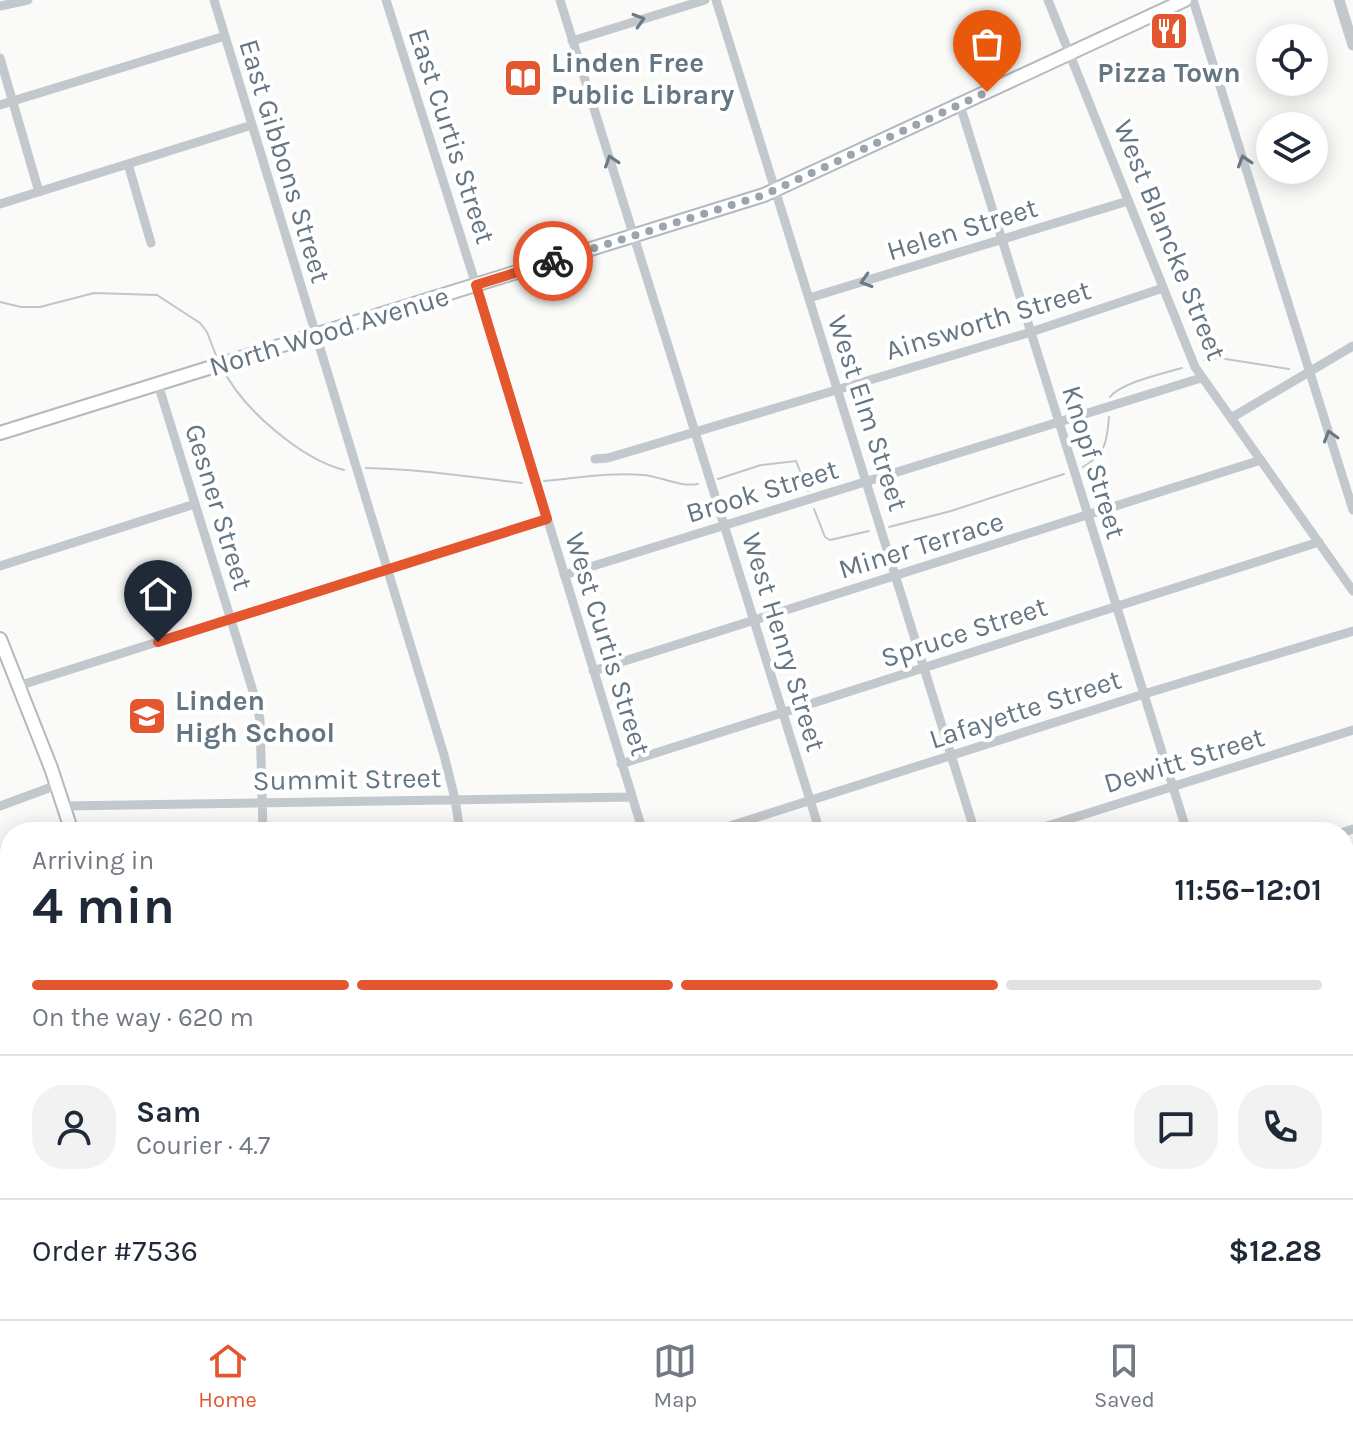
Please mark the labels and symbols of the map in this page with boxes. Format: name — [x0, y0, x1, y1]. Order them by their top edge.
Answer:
pin — [953, 10, 1021, 92]
restaurant icon: Pizza Town — [1148, 10, 1190, 52]
one-way arrow — [631, 14, 645, 30]
street label: East Curtis Street — [402, 24, 502, 248]
street label: East Gibbons Street — [232, 35, 338, 287]
place label: Linden Free Public Library — [551, 46, 734, 111]
place label: Pizza Town — [1097, 56, 1241, 89]
library icon: Linden Free Public Library — [502, 57, 544, 99]
street label: West Blancke Street — [1107, 115, 1233, 365]
one-way arrow — [1237, 154, 1253, 168]
one-way arrow — [604, 155, 620, 169]
street label: Helen Street — [883, 190, 1041, 268]
courier — [513, 221, 593, 301]
one-way arrow — [859, 272, 873, 288]
street label: Ainsworth Street — [881, 273, 1095, 367]
street label: North Wood Avenue — [205, 279, 453, 383]
street label: West Elm Street — [821, 311, 915, 515]
street label: Knopf Street — [1055, 381, 1133, 543]
street label: Gesner Street — [178, 420, 260, 594]
one-way arrow — [1323, 429, 1339, 443]
street label: Brook Street — [682, 452, 842, 530]
street label: Miner Terrace — [834, 504, 1008, 586]
street label: West Curtis Street — [558, 528, 658, 760]
street label: West Henry Street — [735, 529, 833, 755]
pin — [124, 560, 192, 642]
street label: Spruce Street — [877, 590, 1051, 674]
street label: Lafayette Street — [925, 662, 1125, 756]
place label: Linden High School — [175, 684, 335, 749]
school or university icon: Linden High School — [126, 695, 168, 737]
street label: Dewitt Street — [1100, 720, 1268, 800]
street label: Summit Street — [252, 761, 442, 797]

